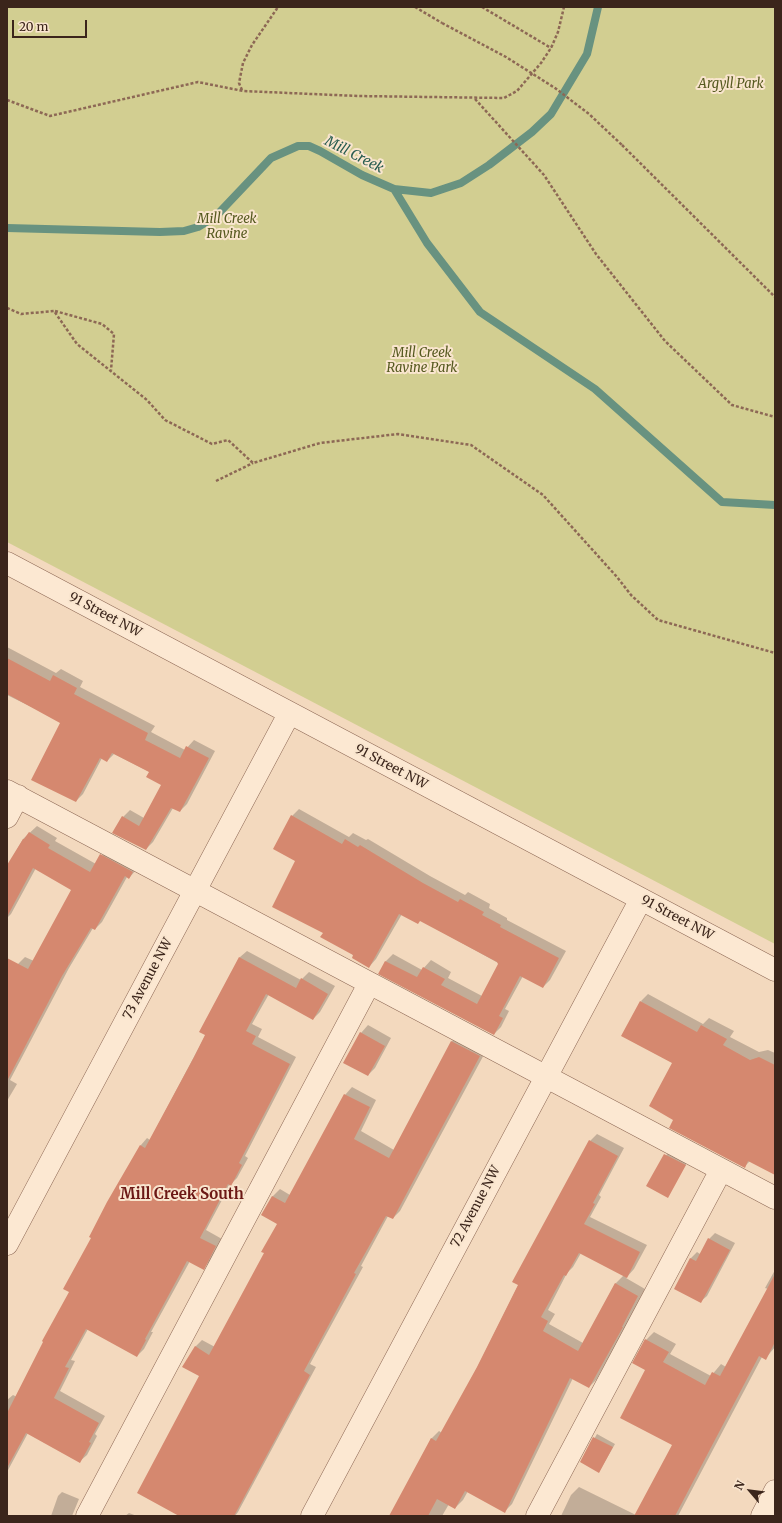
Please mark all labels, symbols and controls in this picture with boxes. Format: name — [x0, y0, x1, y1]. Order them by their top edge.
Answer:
scale bar — [14, 12, 89, 38]
text: 20 m — [19, 19, 48, 34]
park label: Argyll Park — [698, 76, 764, 92]
water label: Mill Creek — [322, 133, 386, 177]
park label: Mill Creek Ravine — [197, 211, 257, 242]
park label: Mill Creek Ravine Park — [387, 345, 457, 376]
street label: 91 Street NW — [66, 589, 144, 641]
street label: 91 Street NW — [352, 741, 430, 793]
street label: 91 Street NW — [638, 892, 716, 944]
street label: 73 Avenue NW — [120, 936, 176, 1022]
street label: 72 Avenue NW — [448, 1163, 504, 1251]
district label: Mill Creek South — [120, 1186, 244, 1204]
north arrow — [730, 1471, 770, 1511]
text: N — [731, 1478, 748, 1493]

